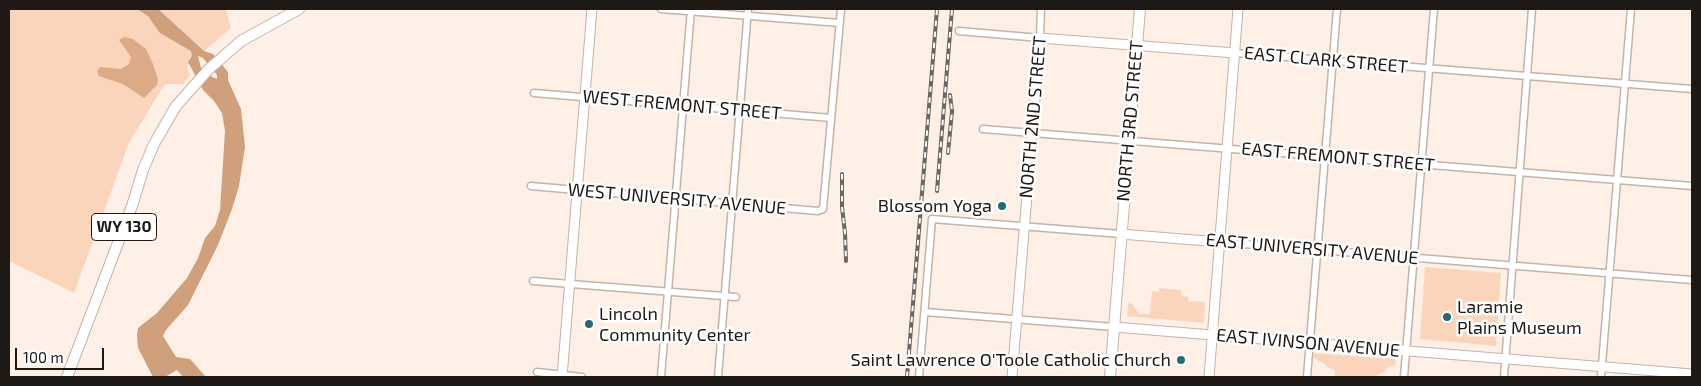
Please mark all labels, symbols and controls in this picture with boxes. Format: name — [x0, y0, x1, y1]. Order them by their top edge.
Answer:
street label: NORTH 2ND STREET — [1015, 35, 1051, 199]
street label: NORTH 3RD STREET — [1112, 40, 1148, 202]
street label: EAST CLARK STREET — [1243, 42, 1409, 78]
street label: WEST FREMONT STREET — [581, 86, 783, 124]
street label: EAST FREMONT STREET — [1240, 138, 1436, 176]
street label: WEST UNIVERSITY AVENUE — [567, 179, 787, 219]
place label: Blossom Yoga — [878, 195, 992, 217]
marker: Blossom Yoga — [996, 200, 1008, 212]
road number: WY 130 — [92, 213, 156, 240]
street label: EAST UNIVERSITY AVENUE — [1205, 229, 1419, 269]
place label: Laramie Plains Museum — [1457, 296, 1582, 338]
place label: Lincoln Community Center — [599, 303, 751, 346]
marker: Laramie Plains Museum — [1441, 311, 1453, 323]
marker: Lincoln Community Center — [583, 318, 595, 330]
street label: EAST IVINSON AVENUE — [1215, 324, 1401, 362]
scale bar — [18, 338, 106, 370]
text: 100 m — [23, 348, 64, 366]
place label: Saint Lawrence O'Toole Catholic Church — [851, 349, 1171, 371]
marker: Saint Lawrence O'Toole Catholic Church — [1175, 354, 1187, 366]

